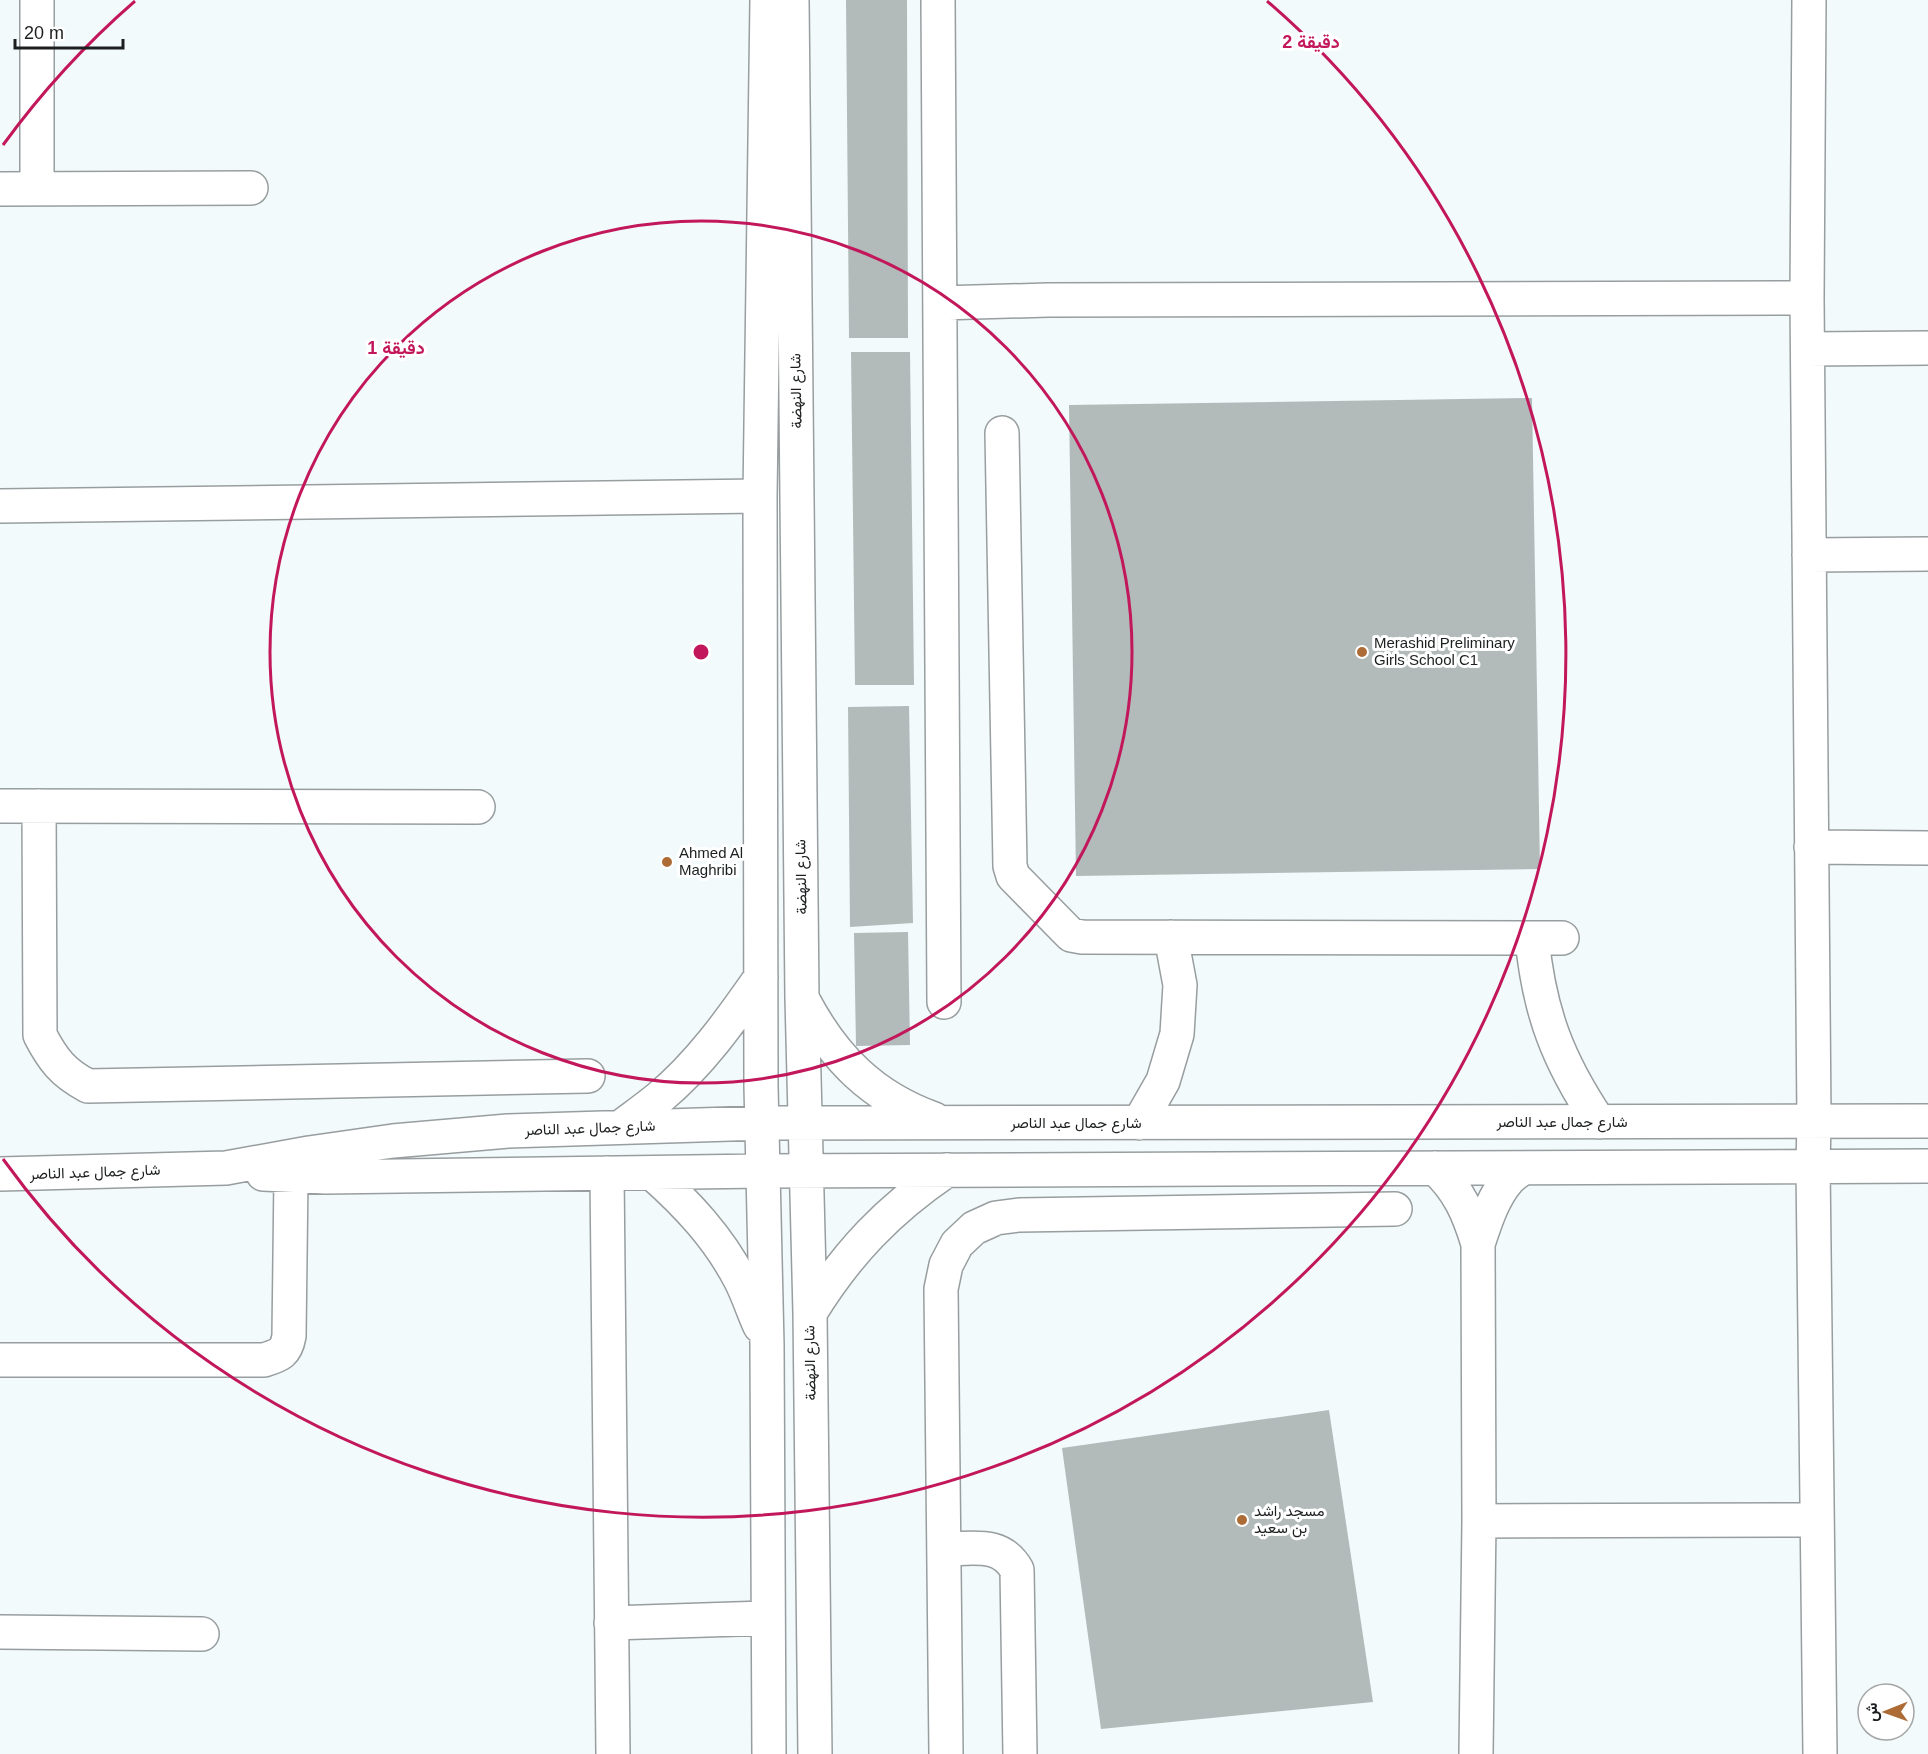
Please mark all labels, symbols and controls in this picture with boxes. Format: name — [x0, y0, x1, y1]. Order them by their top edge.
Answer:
scale bar — [15, 12, 123, 50]
text: 20 m — [24, 23, 64, 43]
text: 2 دقيقة — [1282, 32, 1340, 53]
text: 1 دقيقة — [367, 338, 425, 359]
street label: شارع النهضة — [786, 353, 808, 429]
place label: Merashid Preliminary Girls School C1 — [1374, 634, 1515, 668]
centre of rings — [691, 642, 711, 662]
marker: Merashid Preliminary Girls School C1 — [1355, 645, 1369, 659]
street label: شارع النهضة — [791, 839, 813, 915]
place label: Ahmed Al Maghribi — [679, 844, 743, 878]
marker: Ahmed Al Maghribi — [660, 855, 674, 869]
street label: شارع جمال عبد الناصر — [1496, 1113, 1628, 1133]
street label: شارع جمال عبد الناصر — [1010, 1114, 1142, 1134]
street label: شارع جمال عبد الناصر — [523, 1117, 656, 1141]
street label: شارع جمال عبد الناصر — [28, 1161, 161, 1185]
street label: شارع النهضة — [800, 1325, 822, 1401]
place label: مسجد راشد بن سعيد — [1254, 1502, 1324, 1538]
marker: مسجد راشد بن سعيد — [1235, 1513, 1249, 1527]
north arrow — [1856, 1682, 1916, 1742]
text: ش — [1863, 1702, 1881, 1722]

